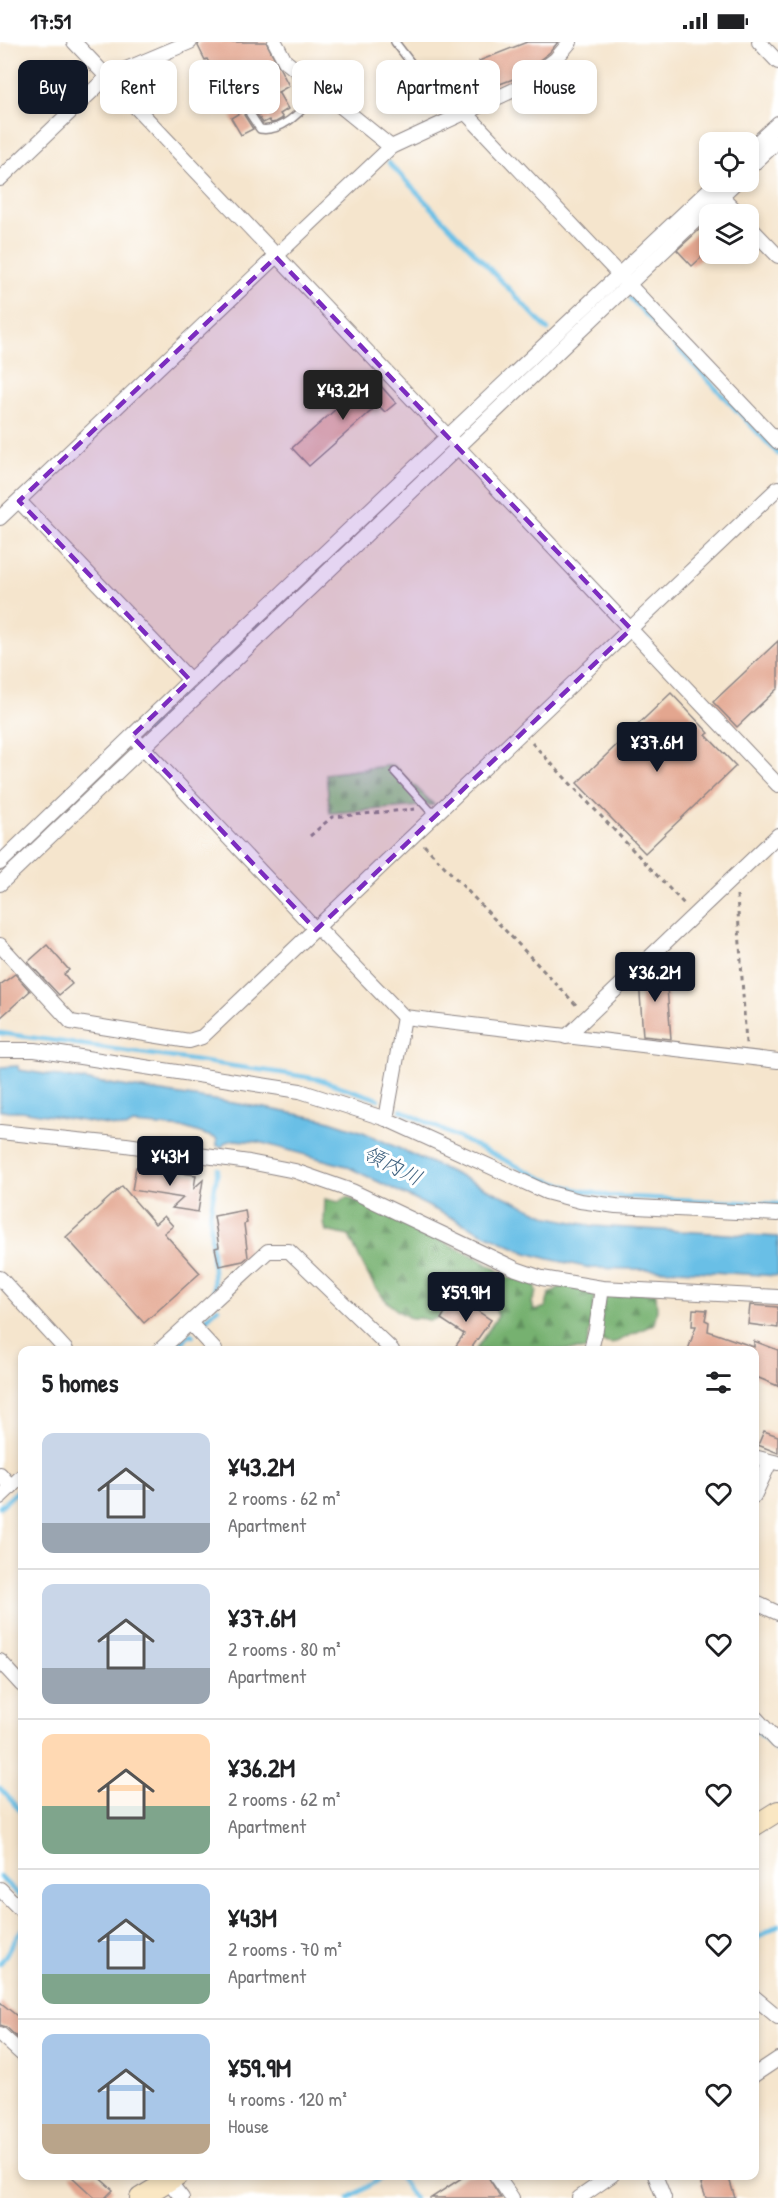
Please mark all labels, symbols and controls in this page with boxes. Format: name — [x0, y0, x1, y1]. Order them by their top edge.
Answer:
text: 17:51 — [30, 6, 71, 36]
chip: Buy — [18, 60, 88, 114]
chip: Rent — [100, 60, 177, 114]
chip: Filters — [189, 60, 280, 114]
chip: New — [292, 60, 364, 114]
chip: Apartment — [376, 60, 500, 114]
chip: House — [512, 60, 597, 114]
map controls — [699, 132, 759, 264]
button: locate — [699, 132, 759, 192]
button: layers — [699, 204, 759, 264]
pin: ¥43.2M — [294, 370, 392, 421]
text: ¥43.2M — [317, 376, 369, 403]
pin: ¥37.6M — [608, 722, 706, 773]
text: ¥37.6M — [631, 728, 683, 755]
pin: ¥36.2M — [606, 952, 704, 1003]
text: ¥36.2M — [629, 958, 681, 985]
pin: ¥43M — [134, 1136, 206, 1187]
water label: 領内川 — [358, 1138, 428, 1192]
text: ¥43M — [151, 1142, 189, 1169]
pin: ¥59.9M — [417, 1272, 515, 1323]
text: ¥59.9M — [442, 1278, 490, 1305]
text: 5 homes — [42, 1365, 118, 1400]
icon: filters — [702, 1366, 735, 1399]
text: ¥43.2M — [228, 1449, 295, 1484]
icon: home — [90, 1457, 162, 1529]
icon: heart — [702, 1477, 735, 1510]
text: 2 rooms · 62 m² — [228, 1484, 340, 1511]
text: Apartment — [228, 1511, 306, 1538]
text: ¥37.6M — [228, 1600, 296, 1635]
icon: home — [90, 1608, 162, 1680]
icon: heart — [702, 1628, 735, 1661]
text: 2 rooms · 80 m² — [228, 1635, 341, 1662]
text: Apartment — [228, 1662, 306, 1689]
text: ¥36.2M — [228, 1750, 295, 1785]
icon: home — [90, 1758, 162, 1830]
icon: heart — [702, 1778, 735, 1811]
text: 2 rooms · 62 m² — [228, 1785, 340, 1812]
text: Apartment — [228, 1812, 306, 1839]
text: ¥43M — [228, 1900, 277, 1935]
icon: home — [90, 1908, 162, 1980]
icon: heart — [702, 1928, 735, 1961]
text: 2 rooms · 70 m² — [228, 1935, 342, 1962]
text: Apartment — [228, 1962, 306, 1989]
text: ¥59.9M — [228, 2050, 291, 2085]
icon: home — [90, 2058, 162, 2130]
icon: heart — [702, 2078, 735, 2111]
text: 4 rooms · 120 m² — [228, 2085, 347, 2112]
text: House — [228, 2112, 269, 2139]

